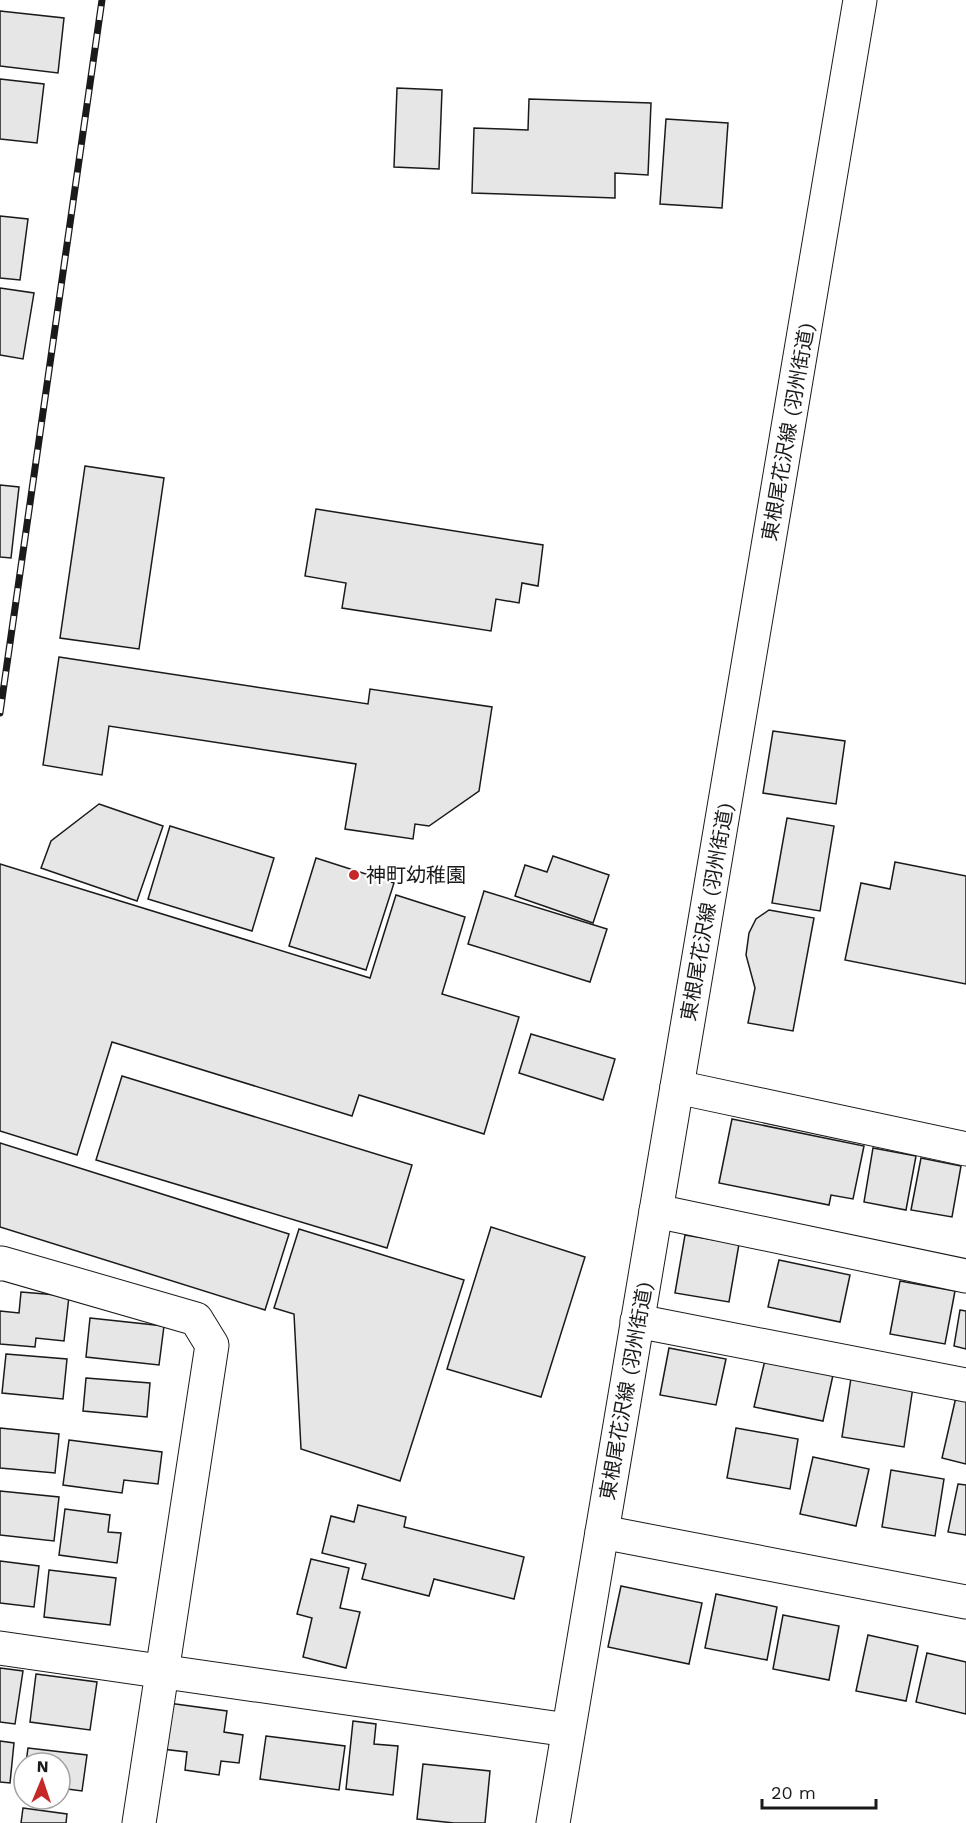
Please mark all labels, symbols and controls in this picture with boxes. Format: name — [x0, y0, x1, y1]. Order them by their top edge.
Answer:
street label: 東根尾花沢線 (羽州街道) — [757, 321, 819, 543]
street label: 東根尾花沢線 (羽州街道) — [676, 801, 738, 1023]
place label: 神町幼稚園 — [366, 863, 466, 887]
marker: 神町幼稚園 — [347, 868, 361, 882]
street label: 東根尾花沢線 (羽州街道) — [595, 1280, 657, 1502]
north arrow — [12, 1751, 72, 1811]
text: N — [36, 1757, 49, 1776]
scale bar — [762, 1772, 876, 1810]
text: 20 m — [771, 1782, 816, 1803]

